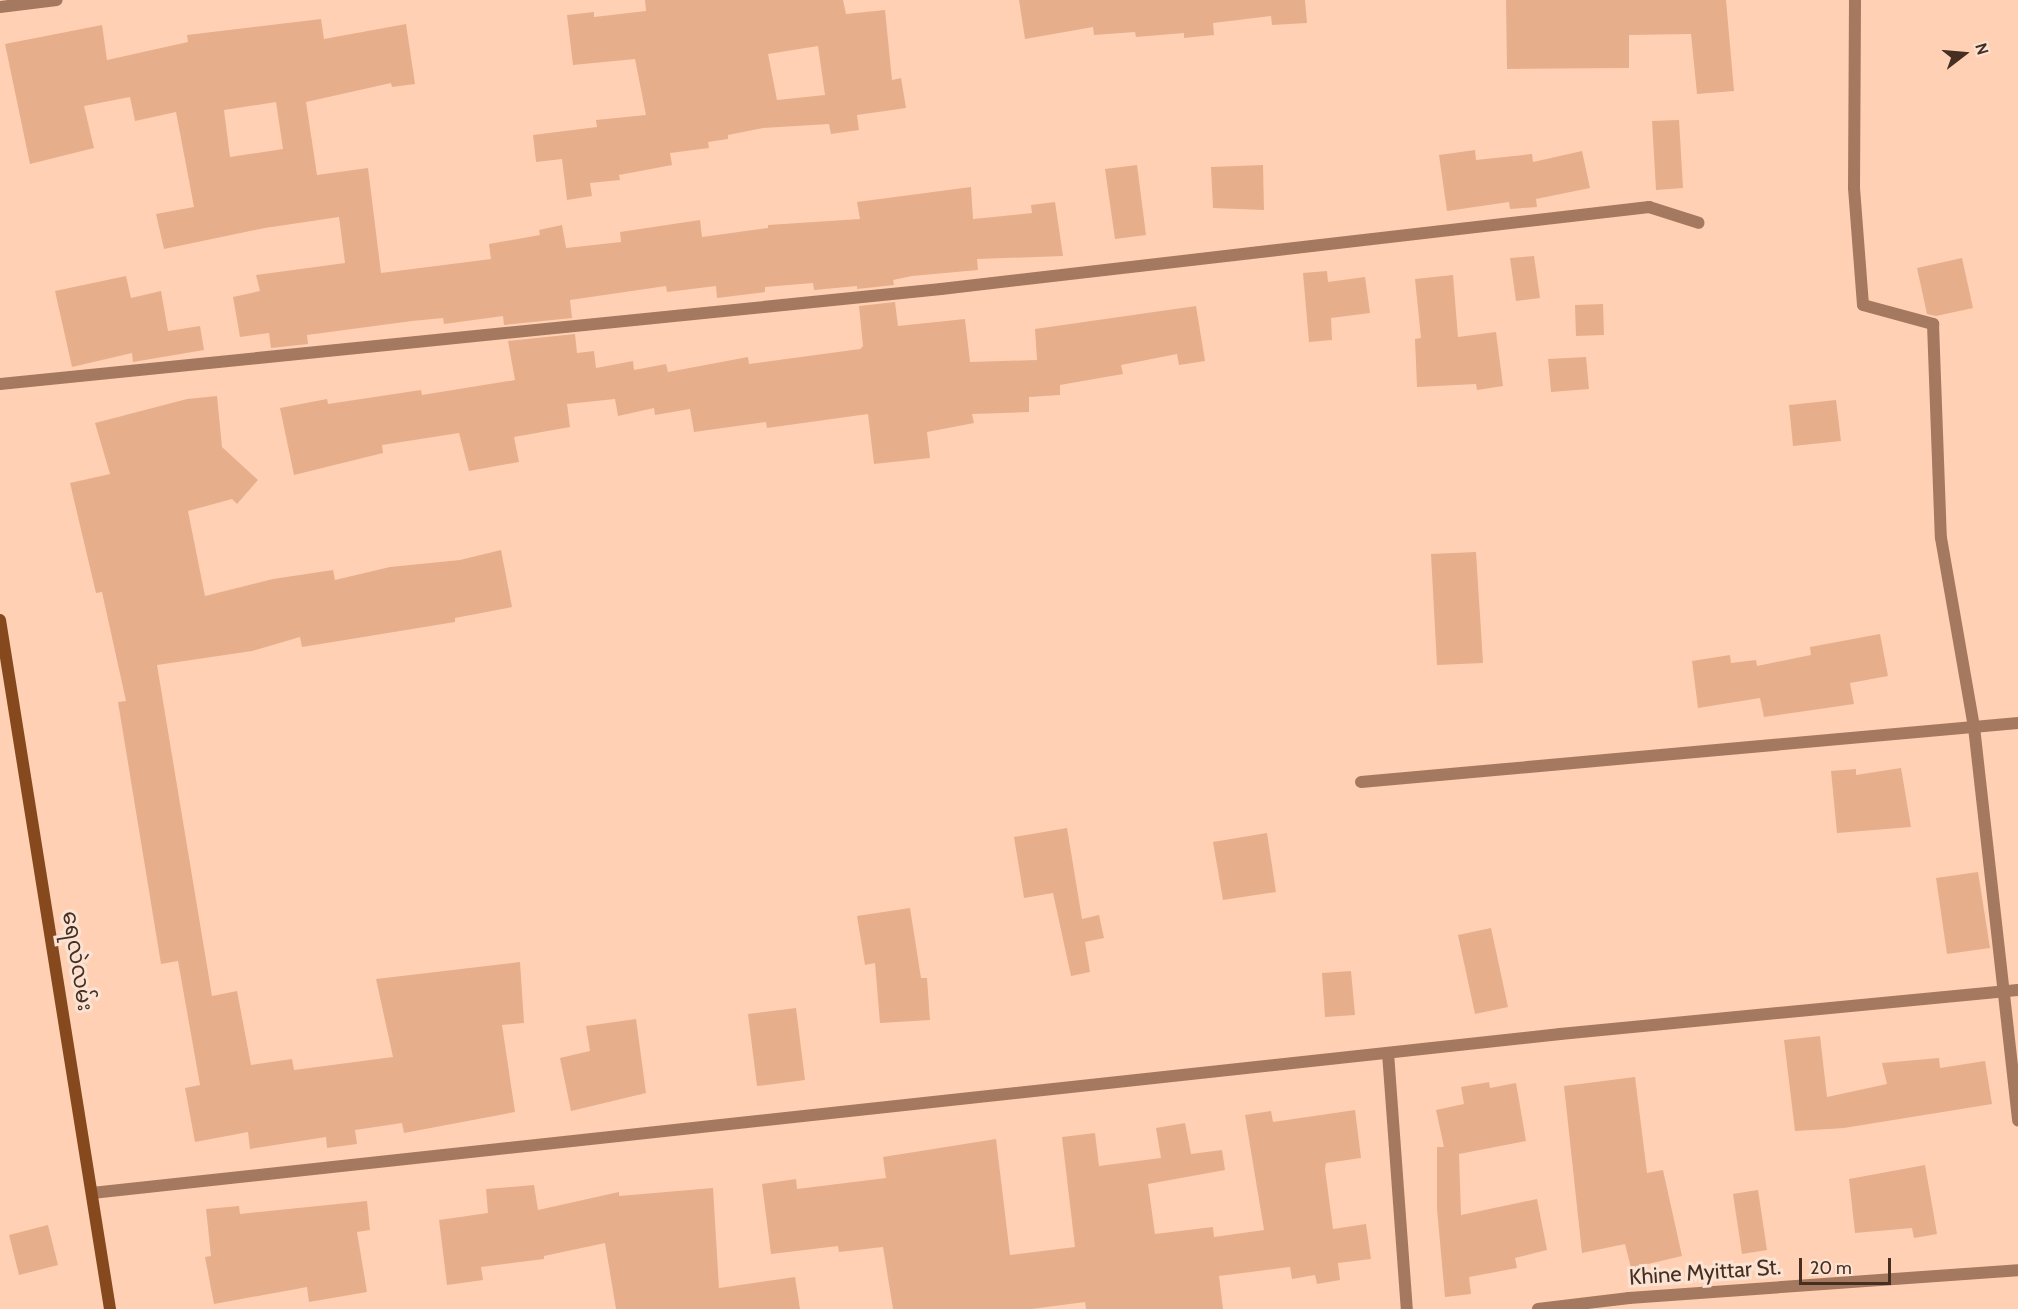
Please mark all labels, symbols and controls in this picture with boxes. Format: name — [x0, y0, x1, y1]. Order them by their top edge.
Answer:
north arrow — [1934, 24, 1994, 84]
text: N — [1971, 41, 1992, 57]
street label: ရေလဲလမ်း — [57, 909, 99, 1013]
scale bar — [1802, 1246, 1894, 1284]
street label: Khine Myittar St. — [1628, 1254, 1782, 1290]
text: 20 m — [1810, 1257, 1852, 1279]

